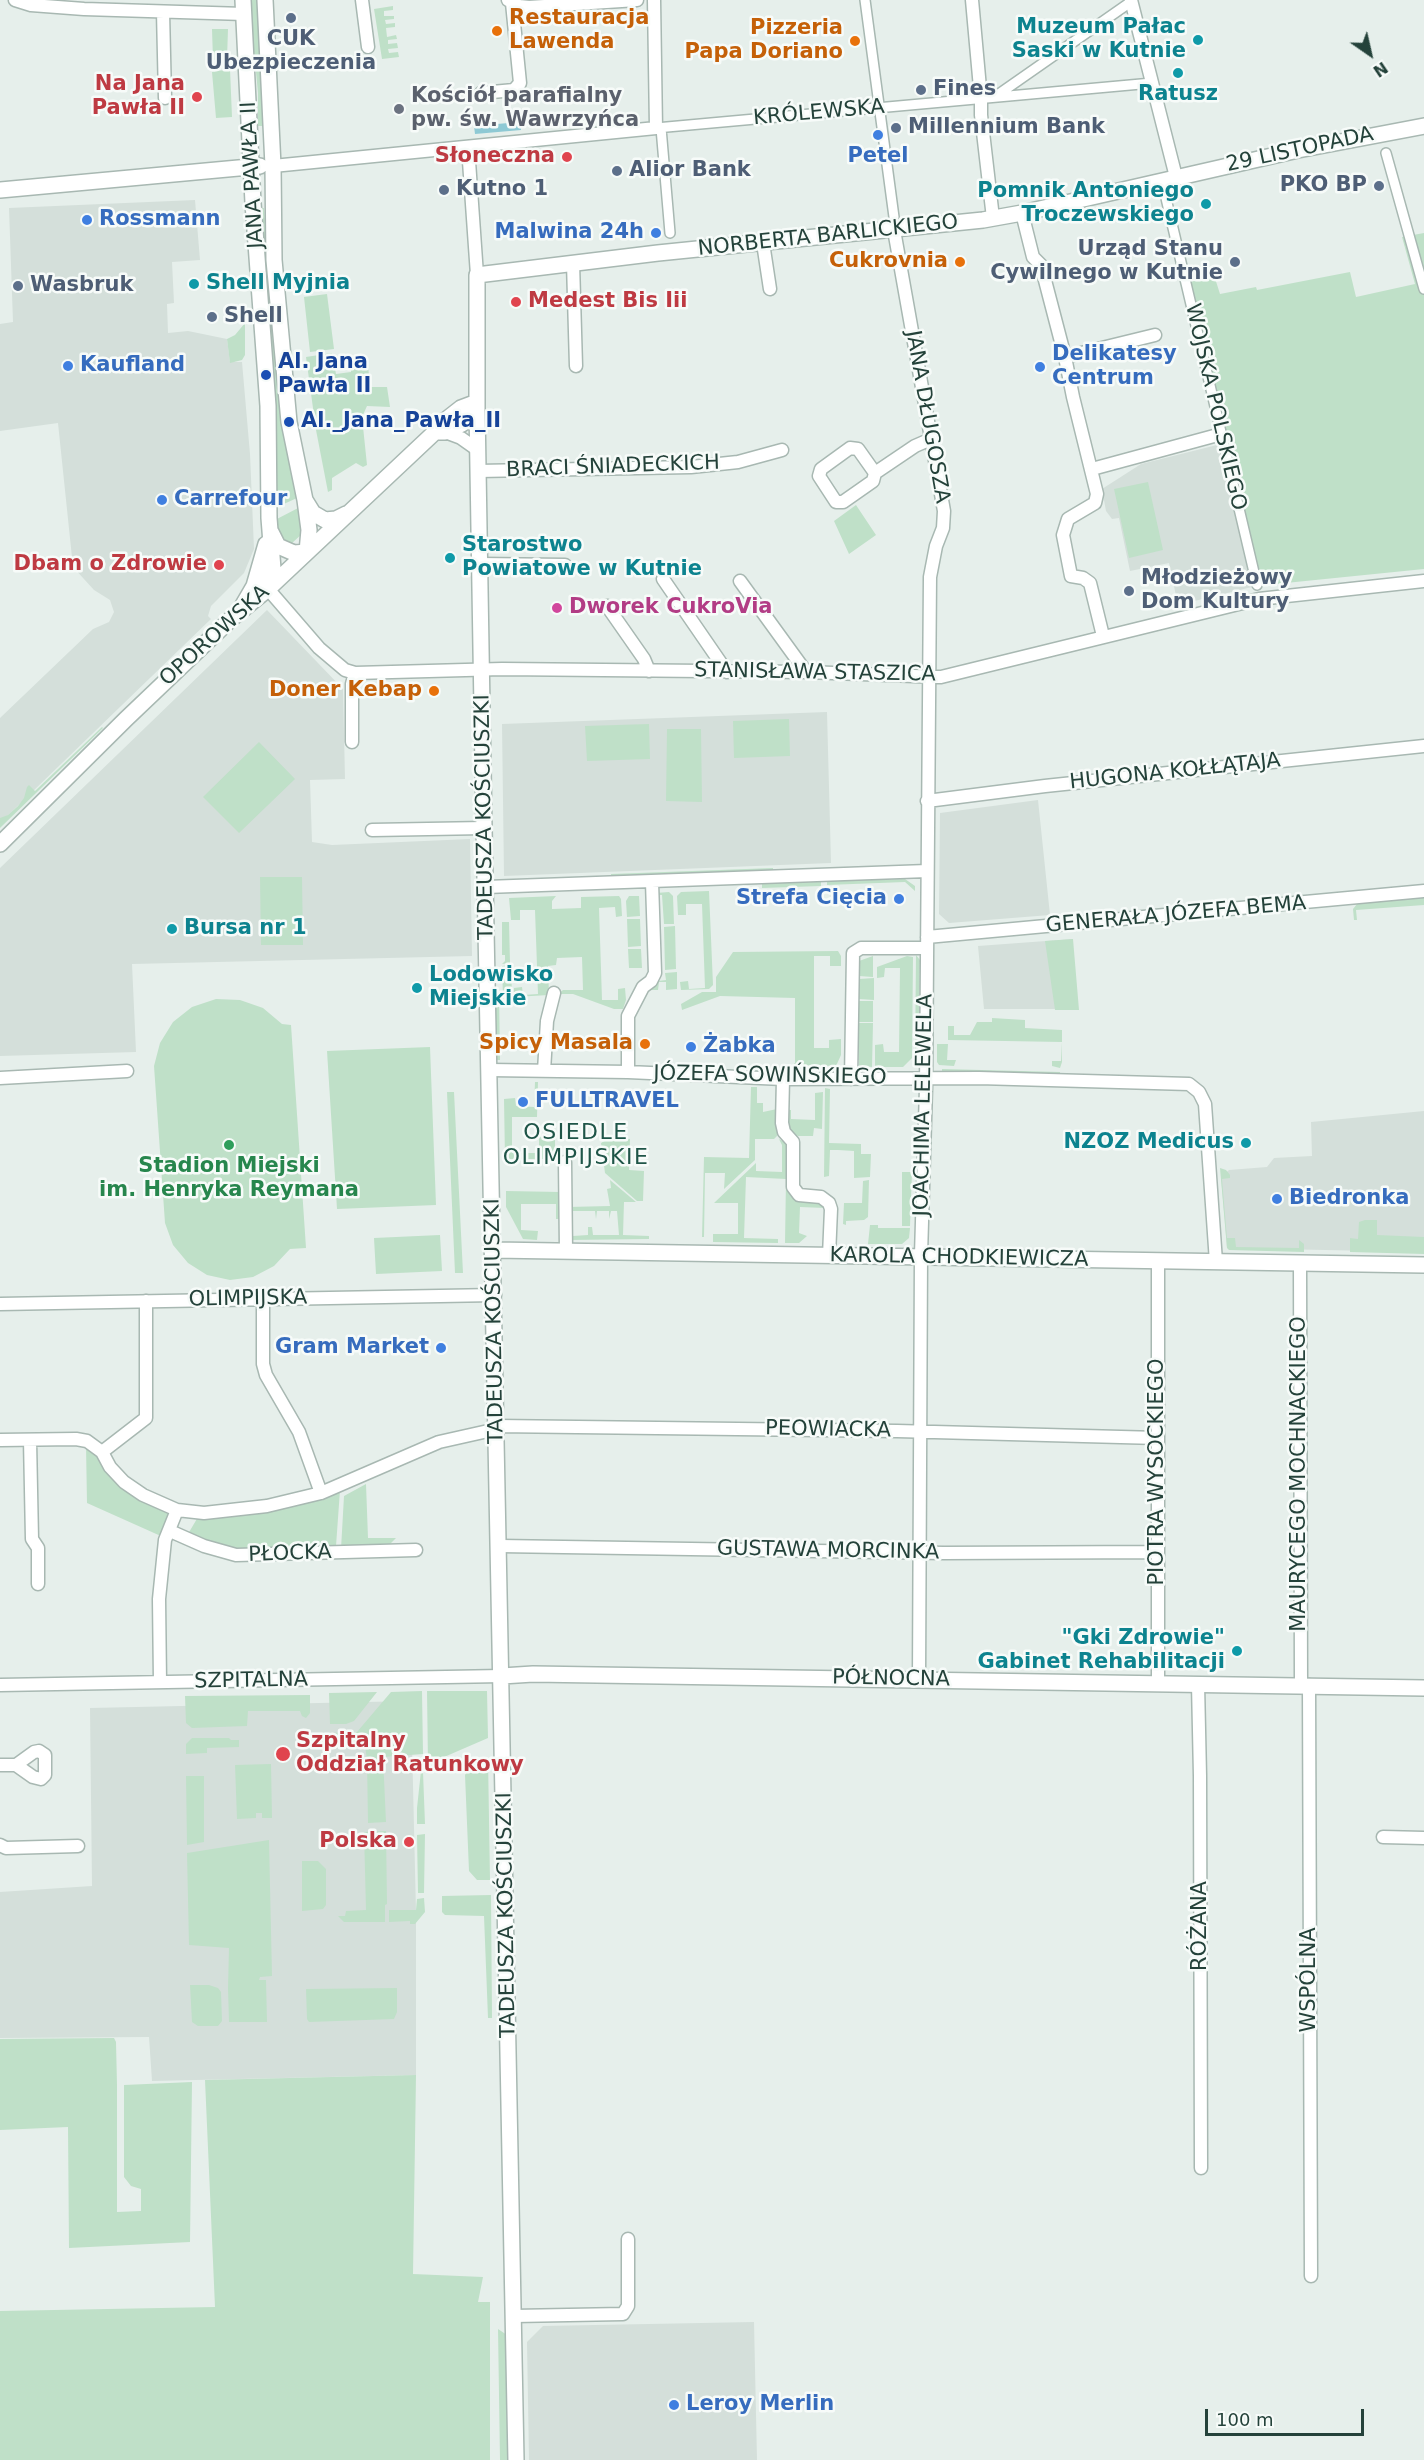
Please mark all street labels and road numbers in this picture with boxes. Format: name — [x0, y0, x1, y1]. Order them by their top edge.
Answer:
street label: KRÓLEWSKA — [752, 95, 886, 131]
street label: JANA PAWŁA II — [237, 101, 269, 249]
street label: 29 LISTOPADA — [1224, 122, 1376, 178]
street label: NORBERTA BARLICKIEGO — [697, 210, 959, 262]
street label: WOJSKA POLSKIEGO — [1179, 301, 1251, 513]
street label: JANA DŁUGOSZA — [899, 329, 955, 505]
street label: BRACI ŚNIADECKICH — [506, 451, 720, 483]
street label: OPOROWSKA — [155, 580, 275, 692]
street label: STANISŁAWA STASZICA — [694, 658, 936, 688]
street label: TADEUSZA KOŚCIUSZKI — [470, 694, 500, 940]
street label: HUGONA KOŁŁĄTAJA — [1068, 748, 1282, 796]
street label: GENERAŁA JÓZEFA BEMA — [1045, 891, 1307, 939]
street label: JOACHIMA LELEWELA — [909, 993, 939, 1217]
street label: JÓZEFA SOWIŃSKIEGO — [653, 1061, 887, 1091]
street label: TADEUSZA KOŚCIUSZKI — [480, 1198, 510, 1444]
street label: KAROLA CHODKIEWICZA — [829, 1243, 1089, 1273]
street label: OLIMPIJSKA — [188, 1285, 308, 1313]
street label: MAURYCEGO MOCHNACKIEGO — [1287, 1316, 1313, 1632]
street label: PIOTRA WYSOCKIEGO — [1145, 1358, 1171, 1586]
street label: PEOWIACKA — [765, 1416, 891, 1444]
street label: GUSTAWA MORCINKA — [717, 1536, 939, 1566]
street label: PŁOCKA — [248, 1540, 332, 1568]
street label: PÓŁNOCNA — [832, 1665, 950, 1693]
street label: SZPITALNA — [194, 1667, 308, 1695]
street label: TADEUSZA KOŚCIUSZKI — [492, 1792, 522, 2038]
street label: RÓŻANA — [1188, 1881, 1214, 1971]
street label: WSPÓLNA — [1297, 1927, 1323, 2033]

